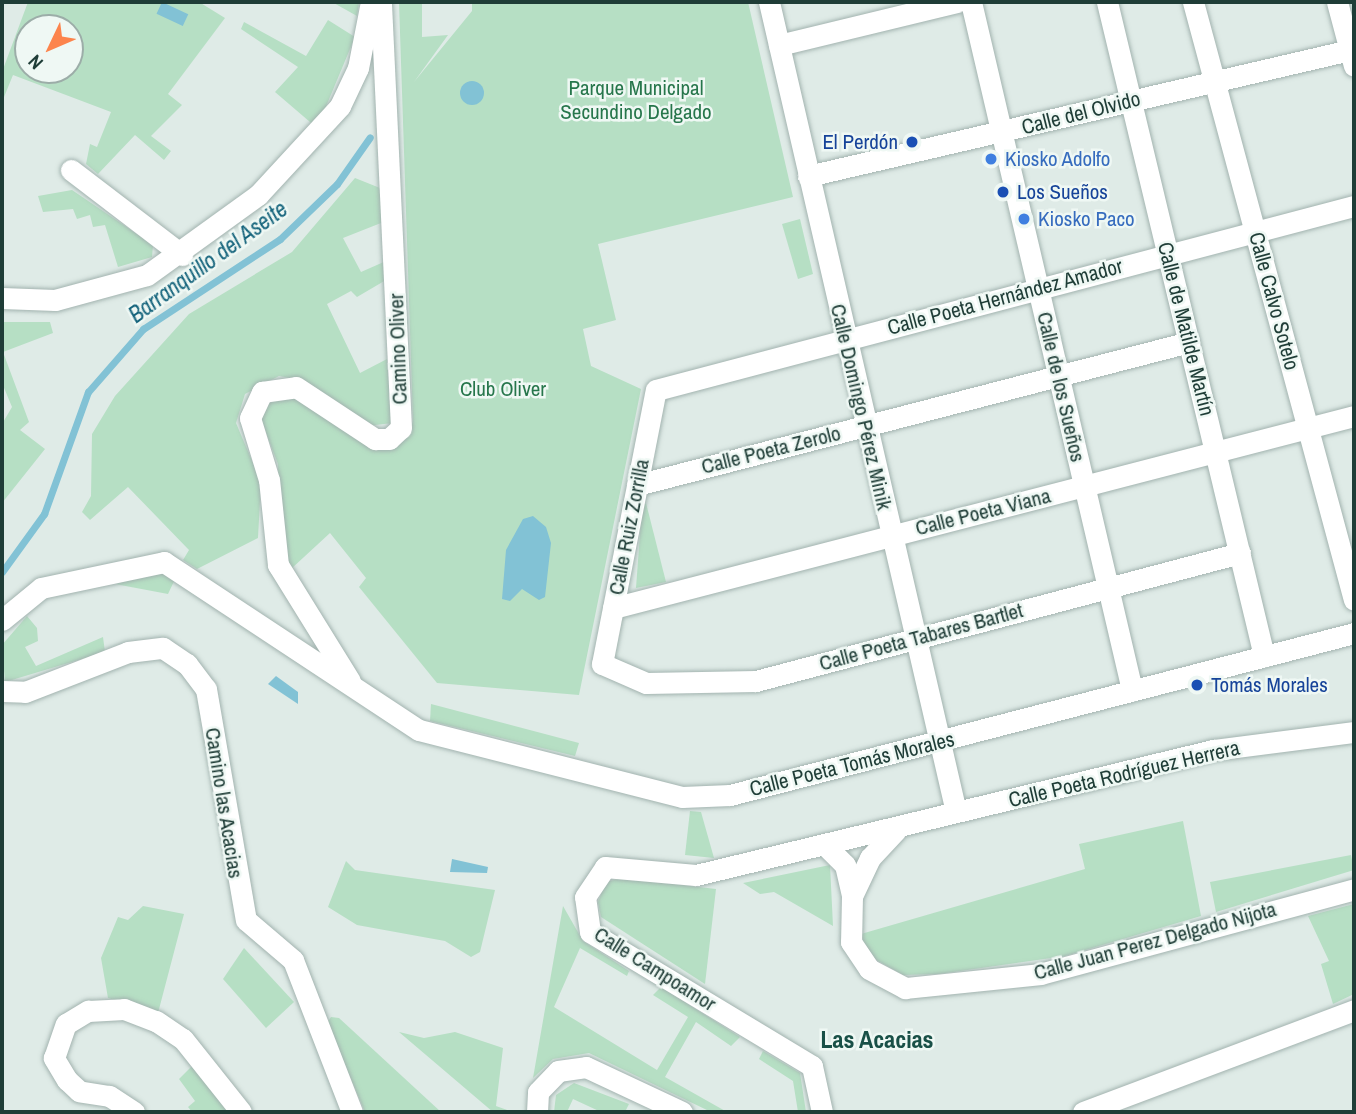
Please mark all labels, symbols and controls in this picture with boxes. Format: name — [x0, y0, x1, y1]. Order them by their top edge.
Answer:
north arrow — [14, 14, 84, 84]
text: N — [22, 49, 49, 75]
park label: Parque Municipal Secundino Delgado — [560, 75, 712, 125]
street label: Calle del Olvido — [1019, 86, 1143, 140]
place label: El Perdón — [822, 129, 898, 155]
marker: El Perdón — [904, 134, 920, 150]
place label: Kiosko Adolfo — [1005, 146, 1111, 172]
marker: Kiosko Adolfo — [983, 151, 999, 167]
place label: Los Sueños — [1017, 179, 1108, 205]
marker: Los Sueños — [995, 184, 1011, 200]
water label: Barranquillo del Aseite — [123, 195, 293, 329]
place label: Kiosko Paco — [1038, 206, 1135, 232]
marker: Kiosko Paco — [1016, 211, 1032, 227]
street label: Calle Calvo Sotelo — [1243, 229, 1305, 373]
street label: Calle de Matilde Martín — [1152, 240, 1220, 418]
street label: Calle Poeta Hernández Amador — [884, 253, 1126, 341]
street label: Camino Oliver — [383, 293, 413, 405]
street label: Calle Domingo Pérez Minik — [825, 302, 897, 512]
street label: Calle de los Sueños — [1031, 310, 1091, 464]
park label: Club Oliver — [460, 376, 546, 402]
street label: Calle Poeta Zerolo — [699, 421, 843, 479]
street label: Calle Ruiz Zorrilla — [603, 457, 655, 597]
street label: Calle Poeta Viana — [913, 483, 1053, 541]
street label: Calle Poeta Tabares Bartlet — [816, 598, 1026, 676]
place label: Tomás Morales — [1211, 672, 1328, 698]
marker: Tomás Morales — [1189, 677, 1205, 693]
street label: Camino las Acacias — [200, 725, 248, 881]
street label: Calle Poeta Tomás Morales — [747, 726, 957, 802]
street label: Calle Poeta Rodríguez Herrera — [1006, 735, 1242, 813]
street label: Calle Juan Perez Delgado Nijota — [1031, 897, 1279, 985]
street label: Calle Campoamor — [589, 922, 721, 1016]
district label: Las Acacias — [820, 1026, 934, 1054]

